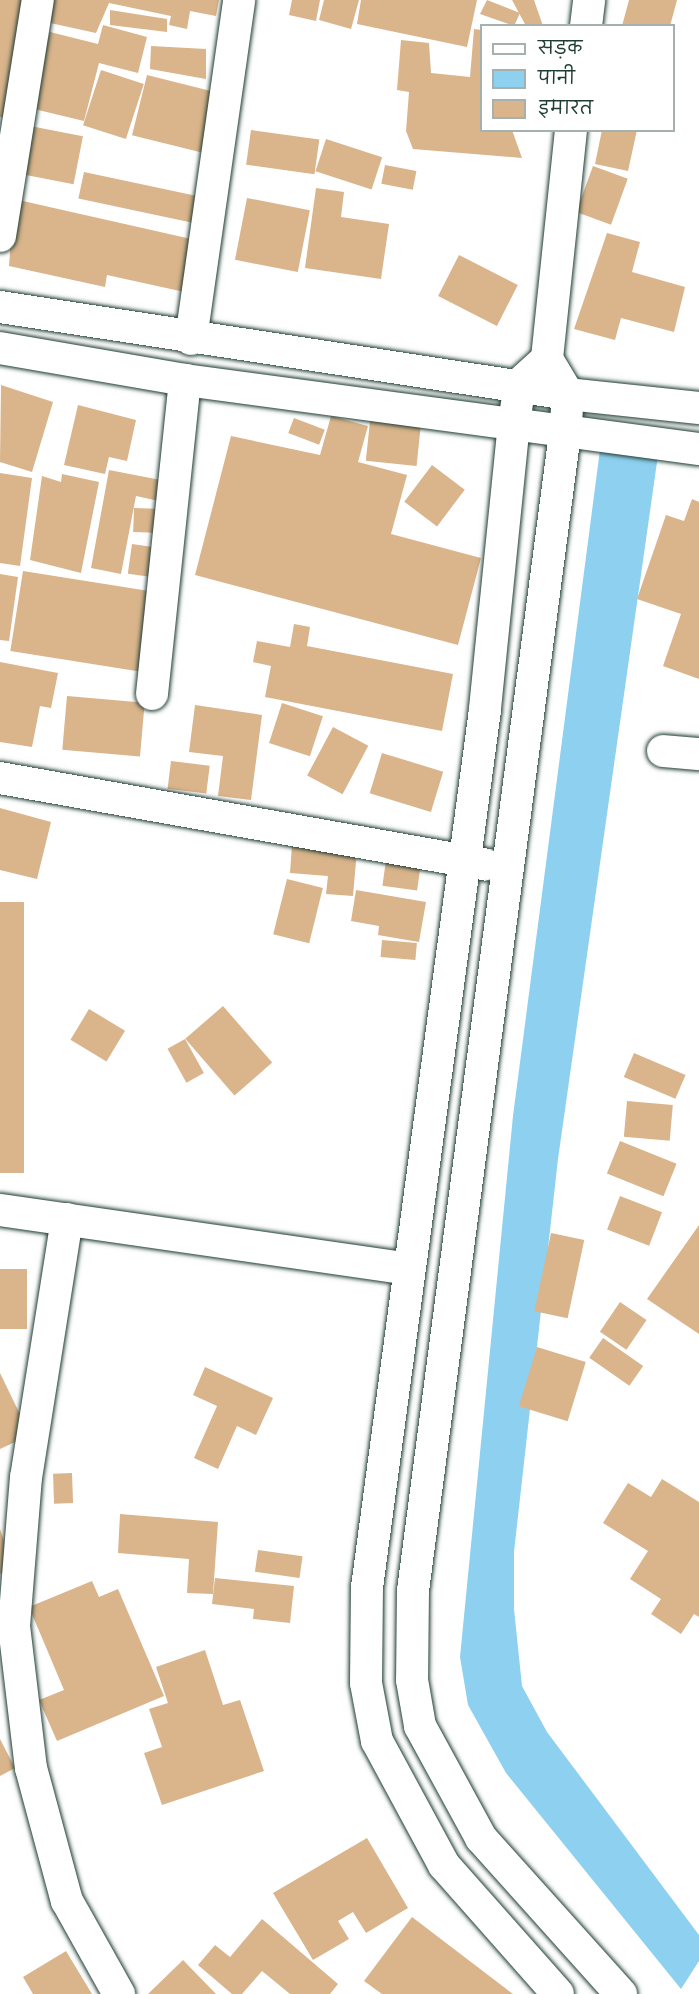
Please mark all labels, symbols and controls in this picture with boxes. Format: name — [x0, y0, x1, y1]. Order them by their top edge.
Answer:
legend — [480, 24, 675, 132]
text: सड़क — [538, 36, 582, 61]
text: पानी — [538, 66, 575, 91]
text: इमारत — [538, 96, 593, 121]

